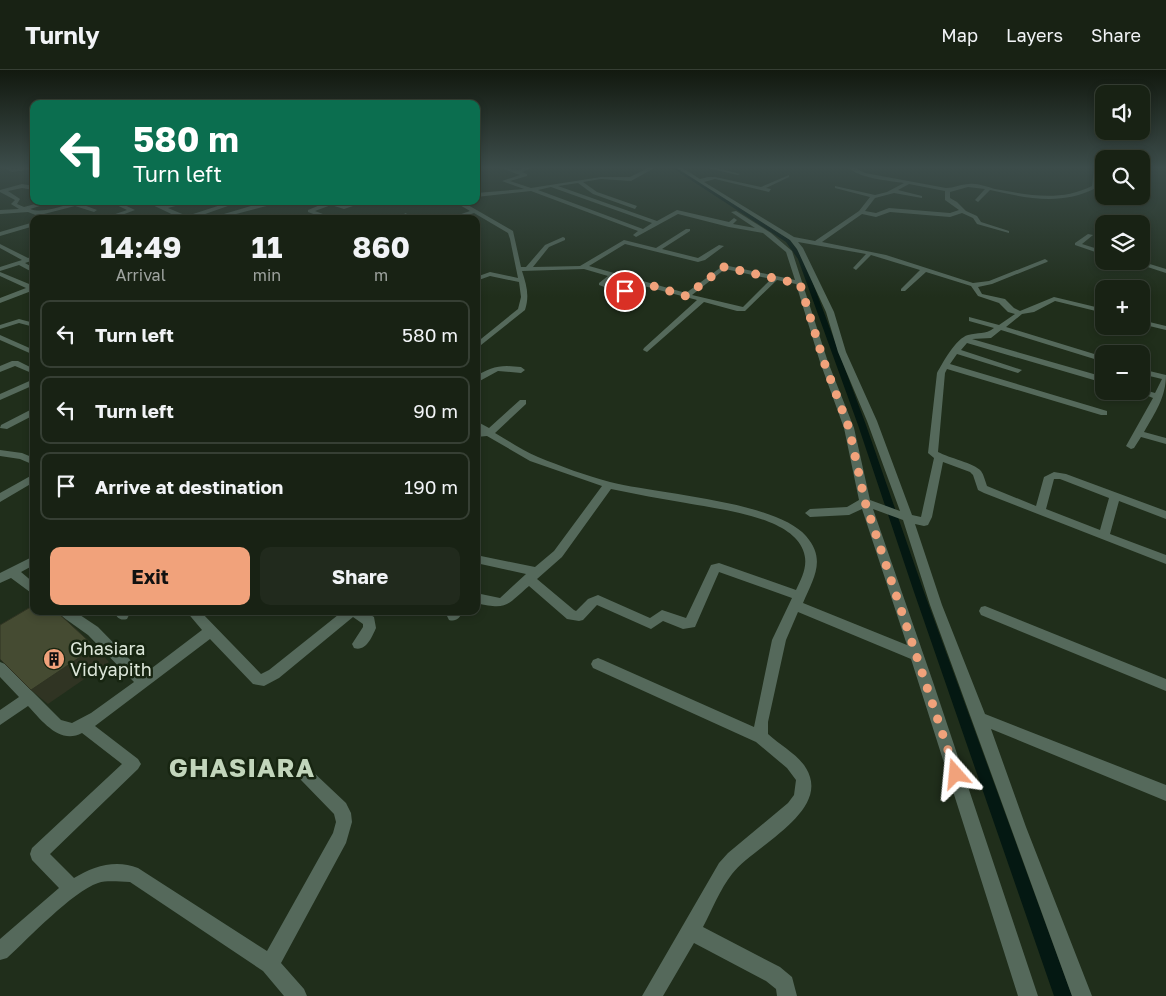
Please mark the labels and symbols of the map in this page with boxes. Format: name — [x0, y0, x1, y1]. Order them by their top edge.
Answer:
pin — [604, 270, 646, 312]
place label: Ghasiara Vidyapith — [70, 637, 152, 680]
building icon: Ghasiara Vidyapith — [42, 647, 66, 671]
position arrow — [929, 747, 981, 799]
district label: GHASIARA — [169, 752, 315, 783]

